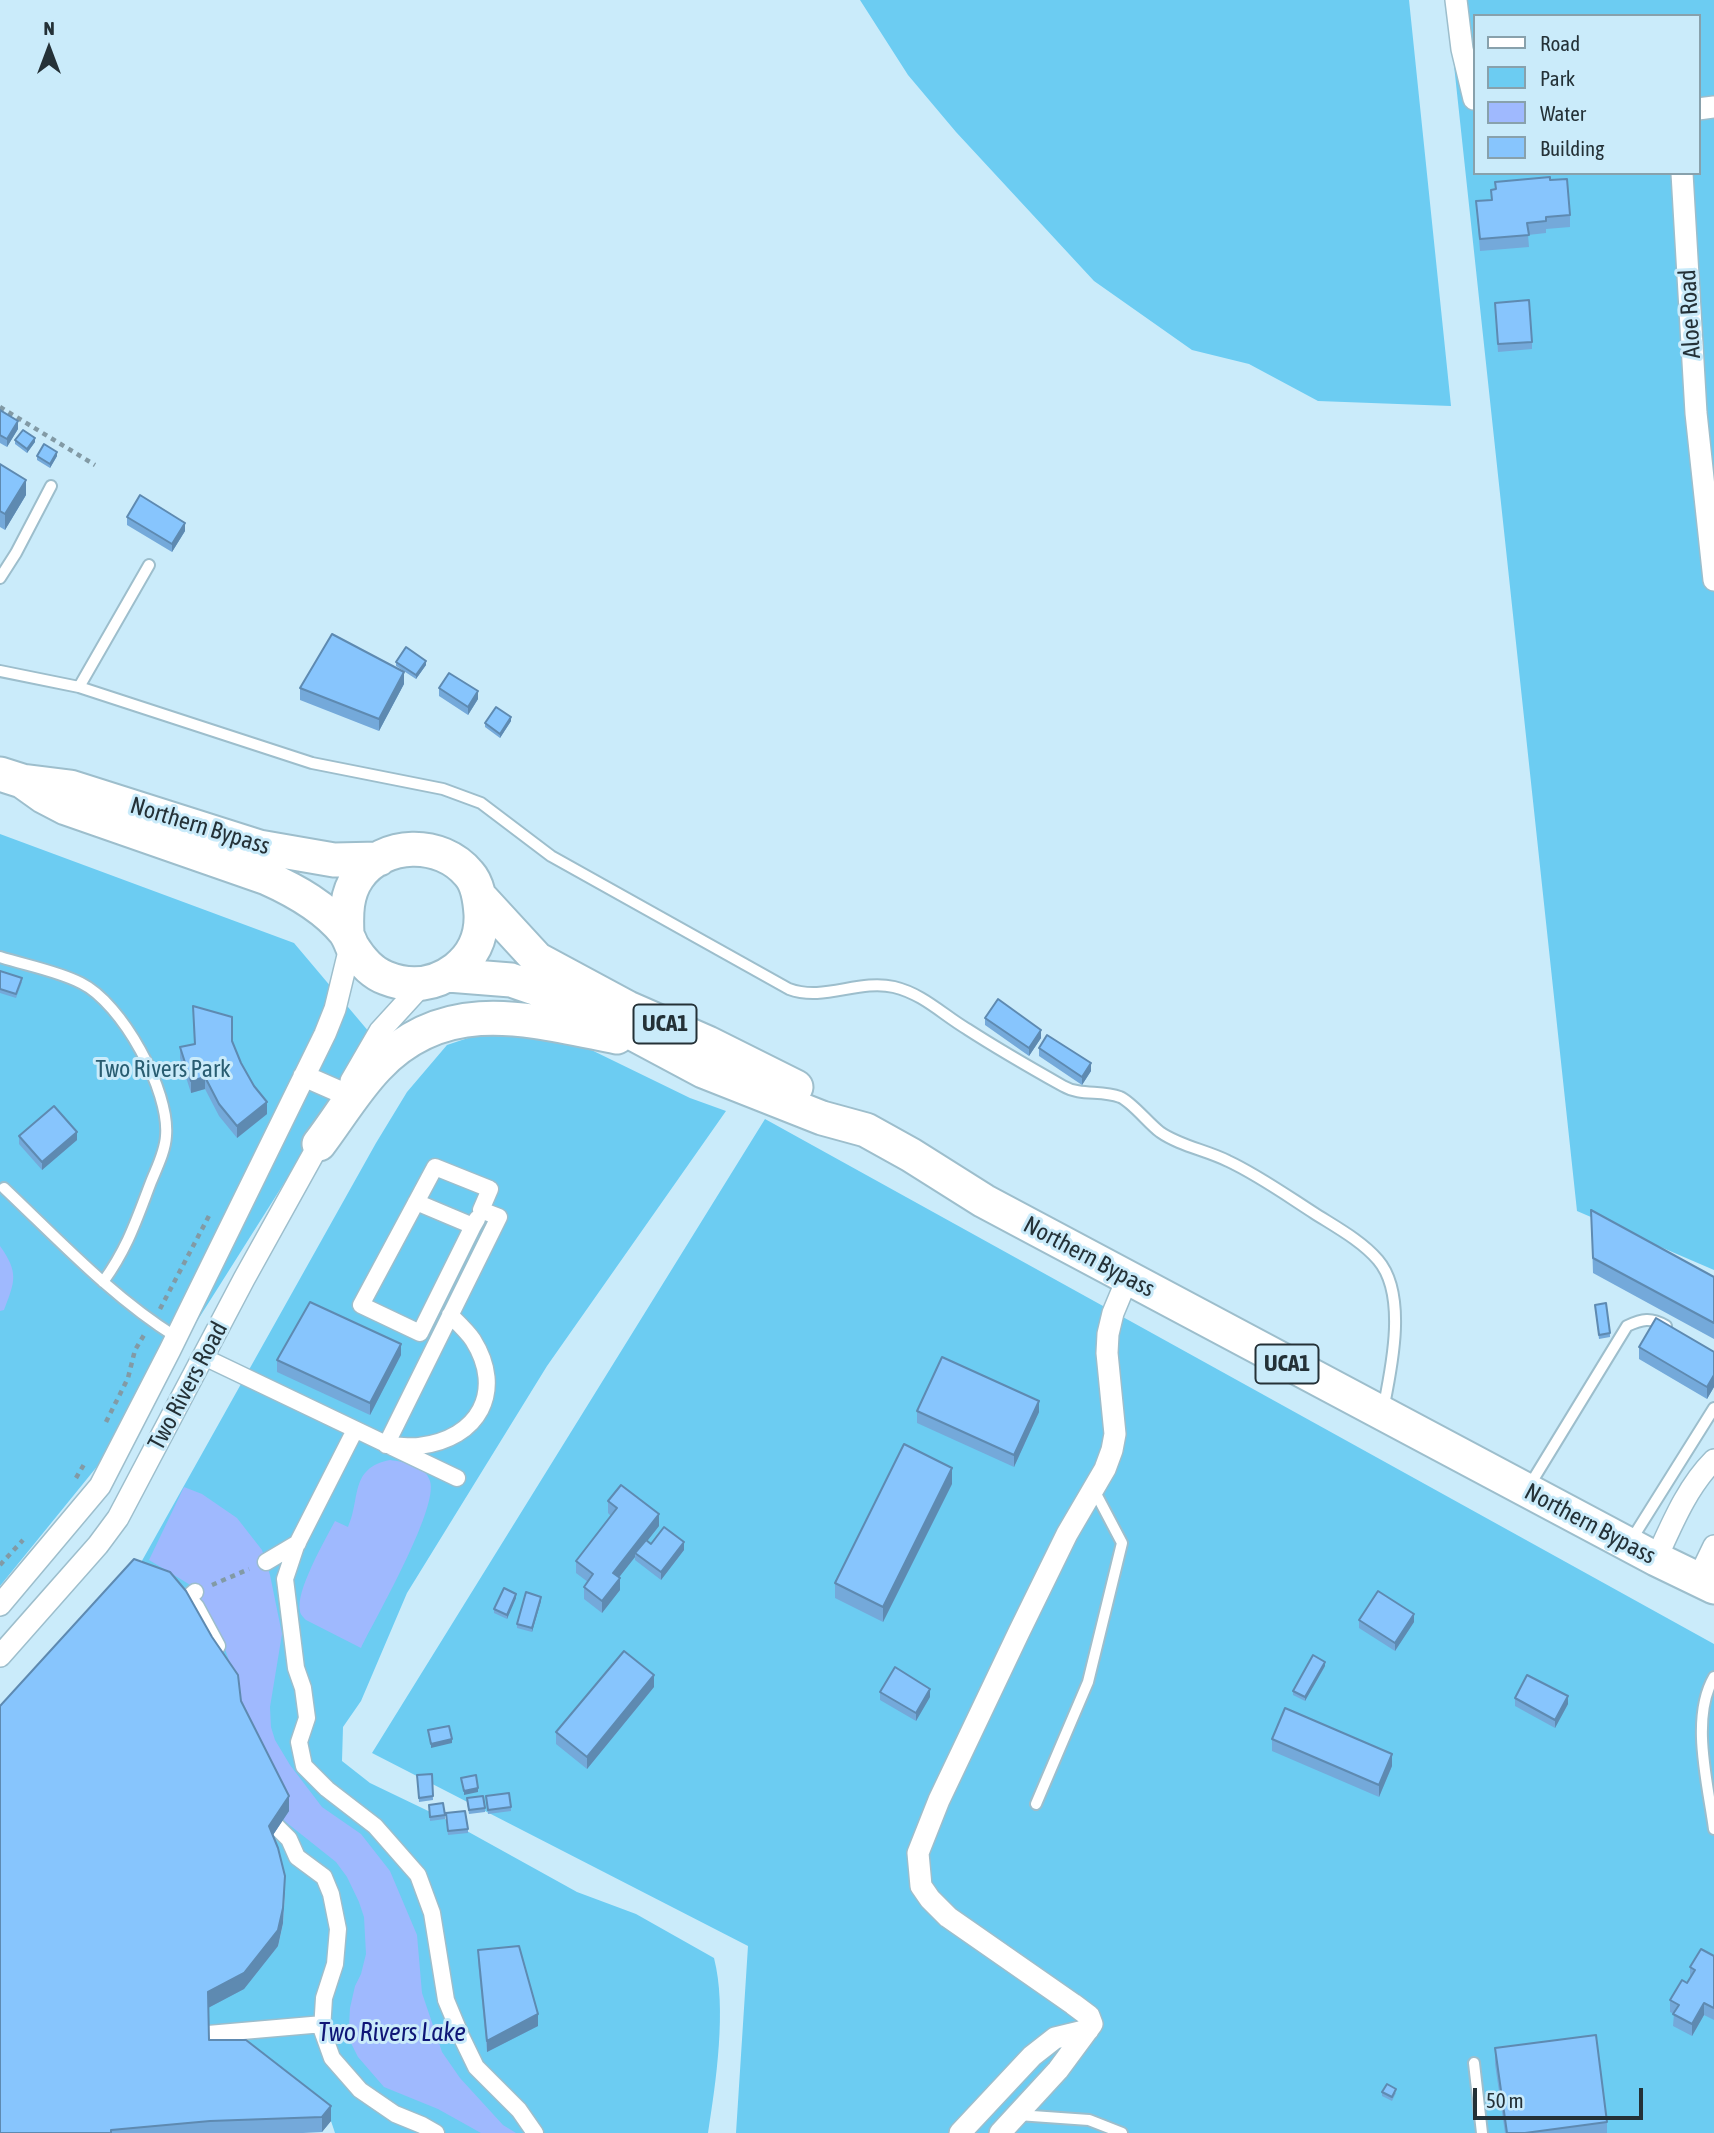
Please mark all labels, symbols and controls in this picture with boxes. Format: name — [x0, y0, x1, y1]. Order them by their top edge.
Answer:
north arrow — [14, 14, 84, 84]
legend — [1472, 14, 1700, 175]
text: N — [43, 17, 55, 39]
text: Road — [1540, 31, 1580, 55]
text: Park — [1540, 66, 1575, 90]
text: Water — [1540, 101, 1586, 125]
text: Building — [1540, 136, 1604, 160]
street label: Aloe Road — [1673, 269, 1707, 359]
street label: Northern Bypass — [127, 791, 273, 861]
road number: UCA1 — [634, 1004, 696, 1044]
park label: Two Rivers Park — [95, 1055, 231, 1083]
street label: Northern Bypass — [1018, 1210, 1160, 1304]
street label: Two Rivers Road — [142, 1317, 234, 1455]
road number: UCA1 — [1256, 1344, 1318, 1384]
street label: Northern Bypass — [1519, 1477, 1661, 1571]
water label: Two Rivers Lake — [318, 2017, 466, 2049]
scale bar — [1476, 2074, 1646, 2118]
text: 50 m — [1486, 2088, 1524, 2112]

